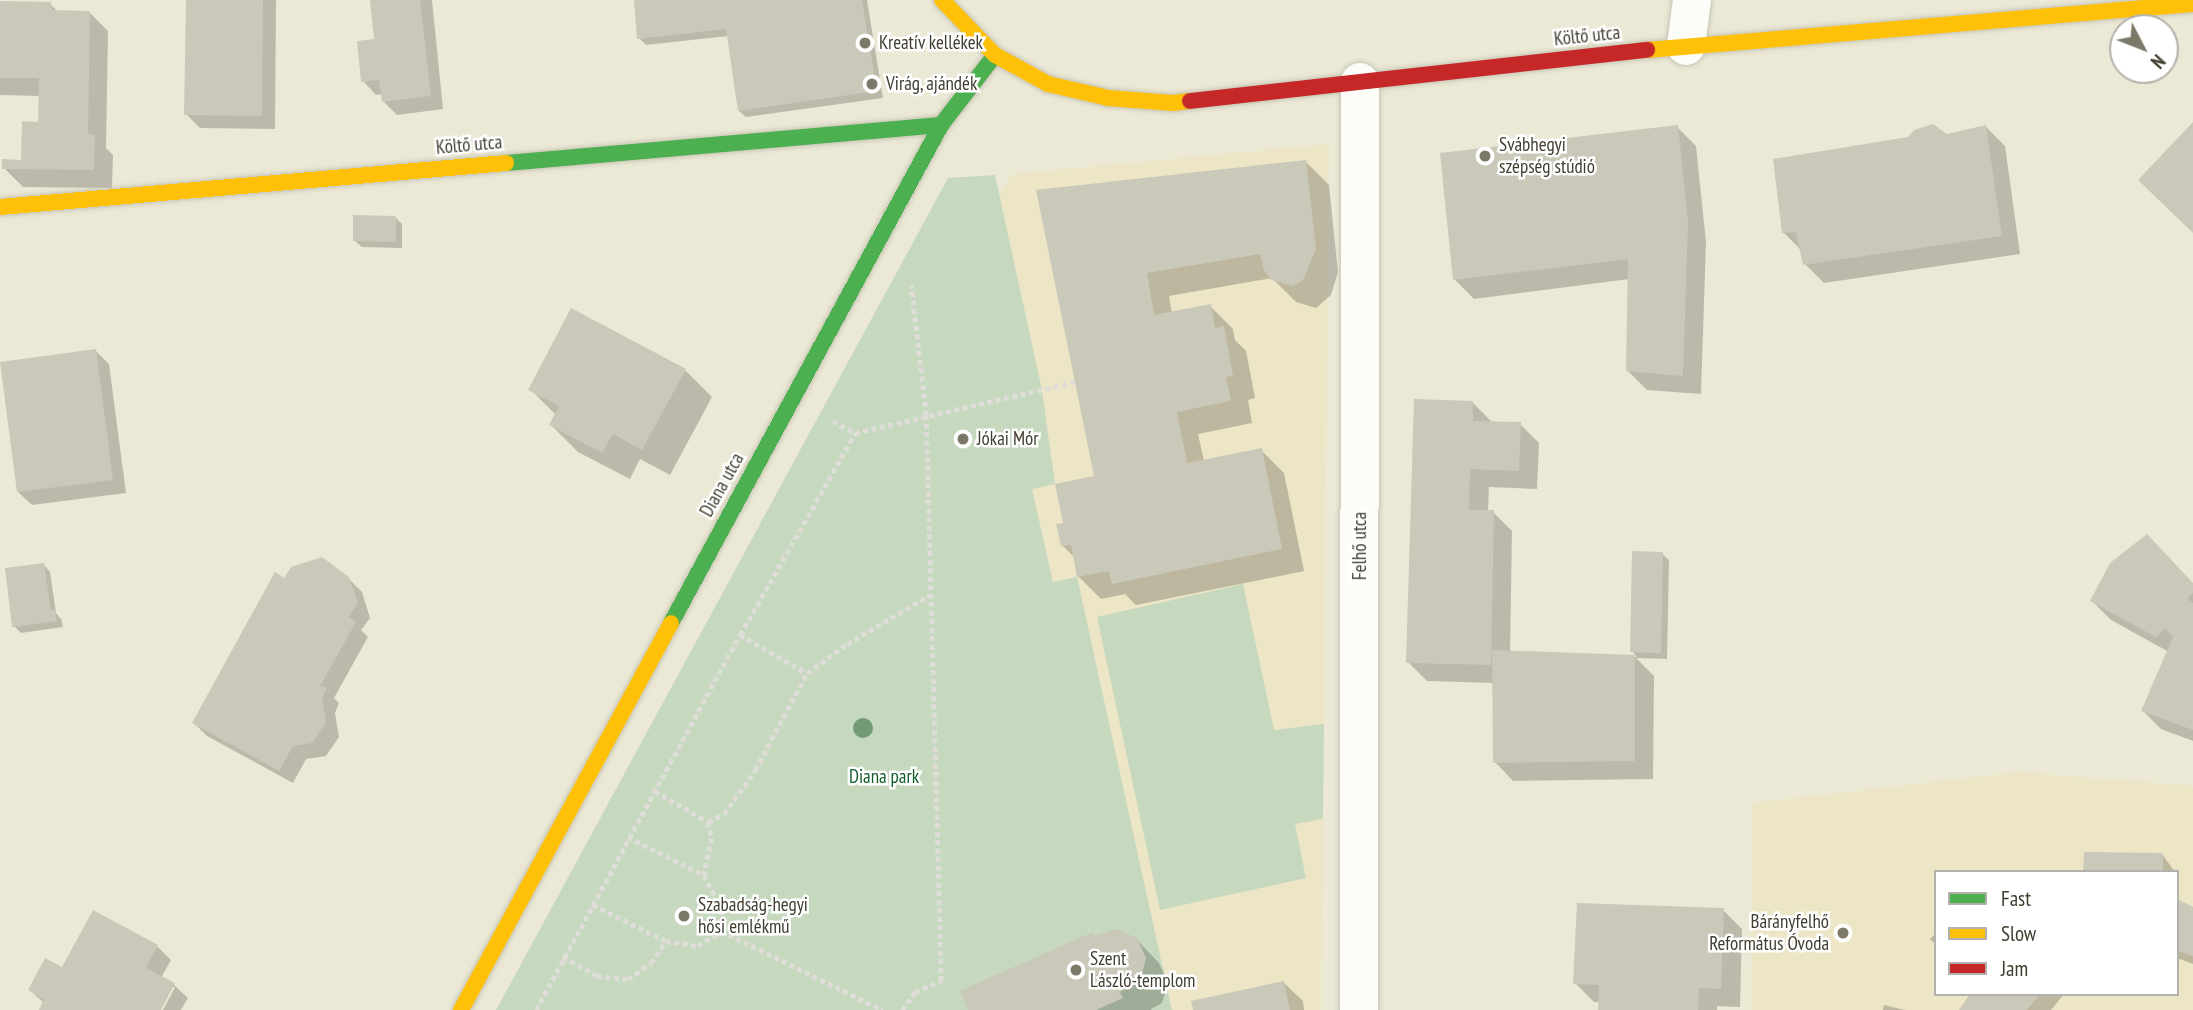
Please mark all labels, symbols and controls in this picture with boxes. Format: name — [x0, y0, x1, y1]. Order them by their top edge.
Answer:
north arrow — [2109, 14, 2179, 84]
street label: Költő utca — [1553, 21, 1621, 51]
place label: Kreatív kellékek — [879, 32, 983, 54]
marker: Kreatív kellékek — [857, 35, 873, 51]
text: N — [2146, 50, 2170, 74]
place label: Virág, ajándék — [886, 73, 979, 95]
marker: Virág, ajándék — [864, 76, 880, 92]
street label: Költő utca — [435, 131, 503, 159]
place label: Svábhegyi szépség stúdió — [1499, 134, 1595, 178]
marker: Svábhegyi szépség stúdió — [1477, 148, 1493, 164]
place label: Jókai Mór — [977, 428, 1038, 450]
marker: Jókai Mór — [955, 431, 971, 447]
street label: Diana utca — [695, 449, 749, 521]
street label: Felhő utca — [1349, 512, 1371, 580]
park label: Diana park — [849, 766, 919, 788]
legend — [1934, 870, 2179, 996]
text: Fast — [2001, 885, 2031, 912]
place label: Szabadság-hegyi hősi emlékmű — [698, 894, 808, 938]
marker: Szabadság-hegyi hősi emlékmű — [676, 908, 692, 924]
place label: Bárányfelhő Református Óvoda — [1709, 911, 1829, 955]
text: Slow — [2001, 920, 2036, 947]
marker: Bárányfelhő Református Óvoda — [1835, 925, 1851, 941]
place label: Szent László-templom — [1090, 948, 1195, 992]
text: Jam — [2001, 955, 2028, 982]
marker: Szent László-templom — [1068, 962, 1084, 978]

